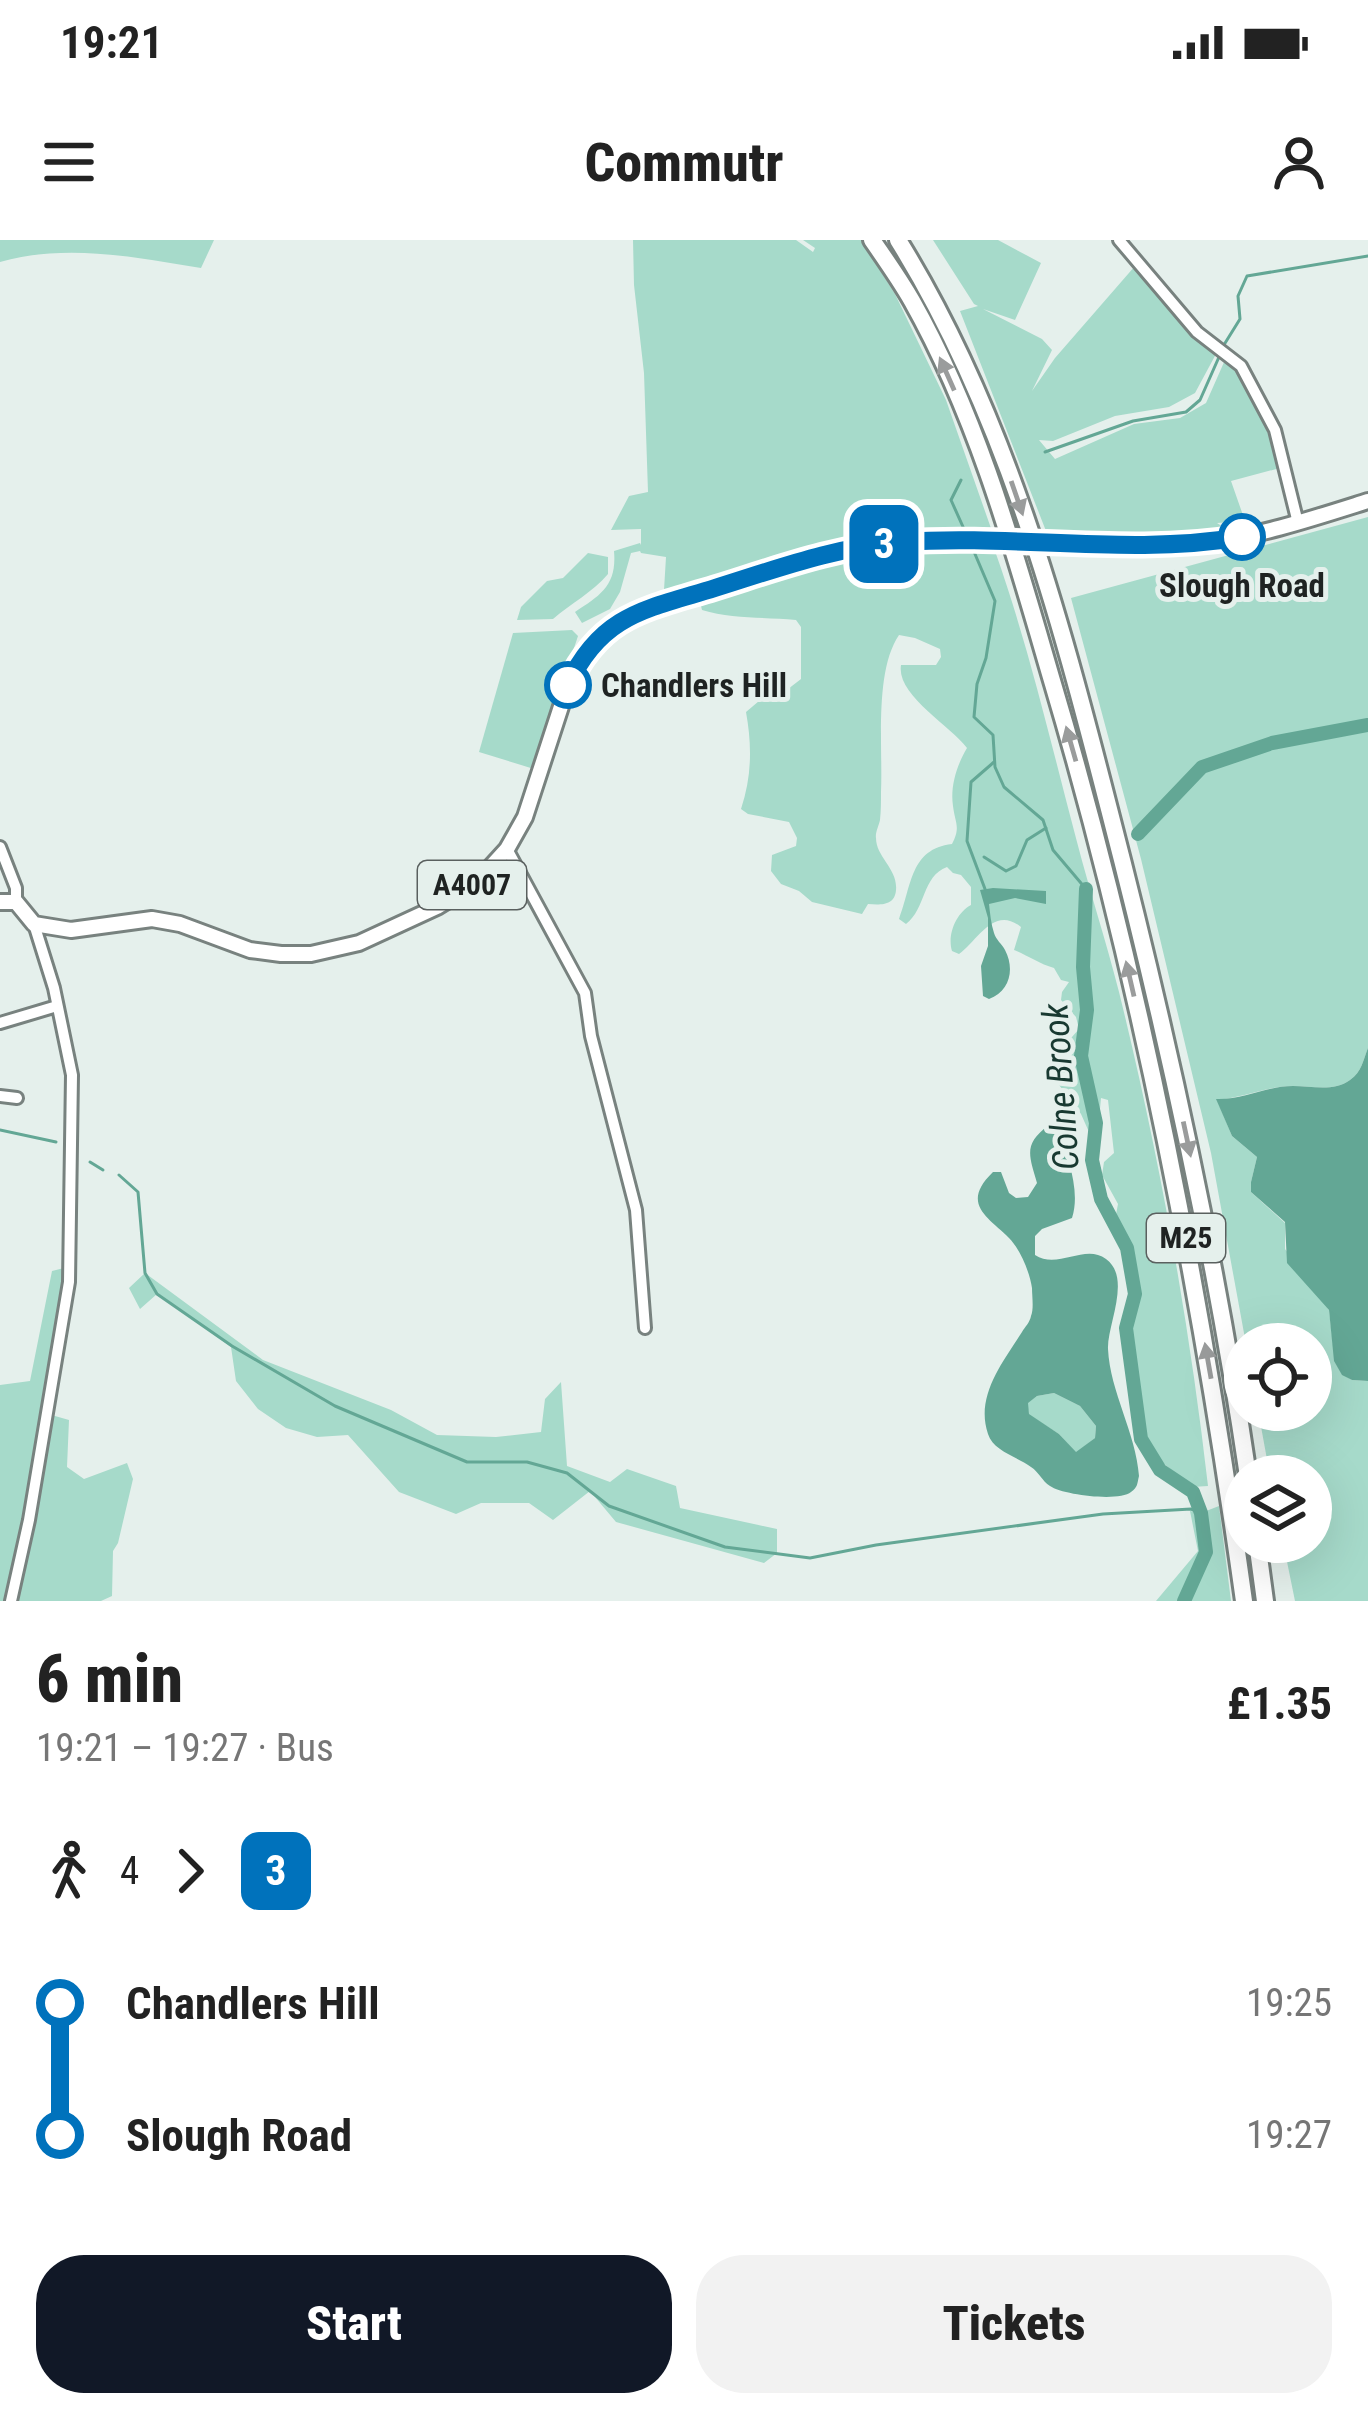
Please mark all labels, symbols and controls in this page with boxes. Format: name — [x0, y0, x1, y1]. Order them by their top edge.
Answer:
text: 19:21 — [60, 16, 163, 69]
icon: menu — [36, 129, 102, 195]
icon: person — [1266, 129, 1332, 195]
text: Commutr — [584, 131, 784, 194]
one-way arrow — [937, 356, 957, 391]
one-way arrow — [1009, 480, 1027, 516]
line badge: 3 — [845, 505, 923, 583]
marker: Slough Road — [1220, 515, 1264, 559]
text: 3 — [873, 519, 895, 568]
place label: Slough Road — [1159, 566, 1325, 605]
marker: Chandlers Hill — [546, 663, 590, 707]
place label: Chandlers Hill — [601, 666, 787, 705]
one-way arrow — [1060, 725, 1079, 762]
road number: A4007 — [418, 861, 526, 909]
one-way arrow — [1120, 960, 1139, 997]
water label: Colne Brook — [1034, 1001, 1088, 1172]
one-way arrow — [1178, 1120, 1197, 1158]
road number: M25 — [1147, 1214, 1225, 1262]
map controls — [1224, 1323, 1332, 1563]
button: locate — [1224, 1323, 1332, 1431]
one-way arrow — [1198, 1342, 1217, 1379]
button: layers — [1224, 1455, 1332, 1563]
text: 6 min — [36, 1641, 183, 1718]
text: £1.35 — [1227, 1677, 1332, 1730]
text: 19:21 – 19:27 · Bus — [36, 1725, 334, 1771]
icon: walk — [36, 1838, 102, 1904]
icon: forward — [157, 1838, 223, 1904]
text: 3 — [265, 1846, 287, 1895]
text: 4 — [120, 1848, 139, 1894]
text: Chandlers Hill — [126, 1977, 380, 2030]
text: 19:25 — [1246, 1980, 1332, 2026]
text: Slough Road — [126, 2109, 352, 2162]
text: 19:27 — [1246, 2112, 1332, 2158]
button: Start — [36, 2255, 672, 2393]
button: Tickets — [696, 2255, 1332, 2393]

